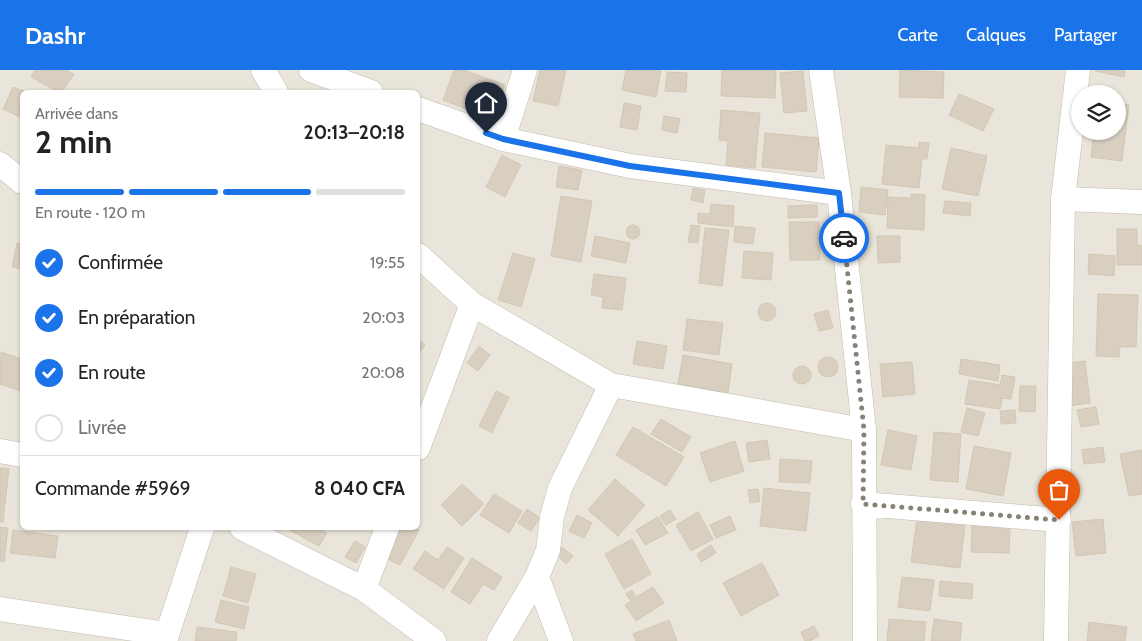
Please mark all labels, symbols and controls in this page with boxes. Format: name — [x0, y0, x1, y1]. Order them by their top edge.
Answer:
text: Dashr — [25, 21, 85, 50]
text: Carte — [897, 24, 938, 46]
text: Calques — [966, 24, 1026, 46]
text: Partager — [1054, 24, 1117, 46]
pin — [465, 82, 507, 133]
map controls — [1071, 85, 1126, 140]
button: layers — [1071, 85, 1126, 140]
icon: home — [472, 89, 500, 117]
text: Arrivée dans — [35, 104, 118, 123]
text: 20:13–20:18 — [304, 121, 405, 144]
text: 2 min — [35, 122, 112, 161]
text: En route · 120 m — [35, 203, 145, 222]
courier — [819, 213, 869, 263]
icon: car — [830, 224, 858, 252]
icon: check — [35, 249, 63, 277]
text: Confirmée — [78, 251, 163, 274]
text: 19:55 — [370, 253, 405, 272]
icon: check — [35, 304, 63, 332]
text: En préparation — [78, 306, 195, 329]
text: 20:03 — [362, 308, 405, 327]
icon: check — [35, 359, 63, 387]
text: En route — [78, 361, 145, 384]
text: 20:08 — [361, 363, 405, 382]
text: Livrée — [78, 416, 126, 439]
pin — [1038, 469, 1080, 520]
icon: bag — [1045, 476, 1073, 504]
text: Commande #5969 — [35, 477, 191, 500]
text: 8 040 CFA — [314, 477, 405, 500]

